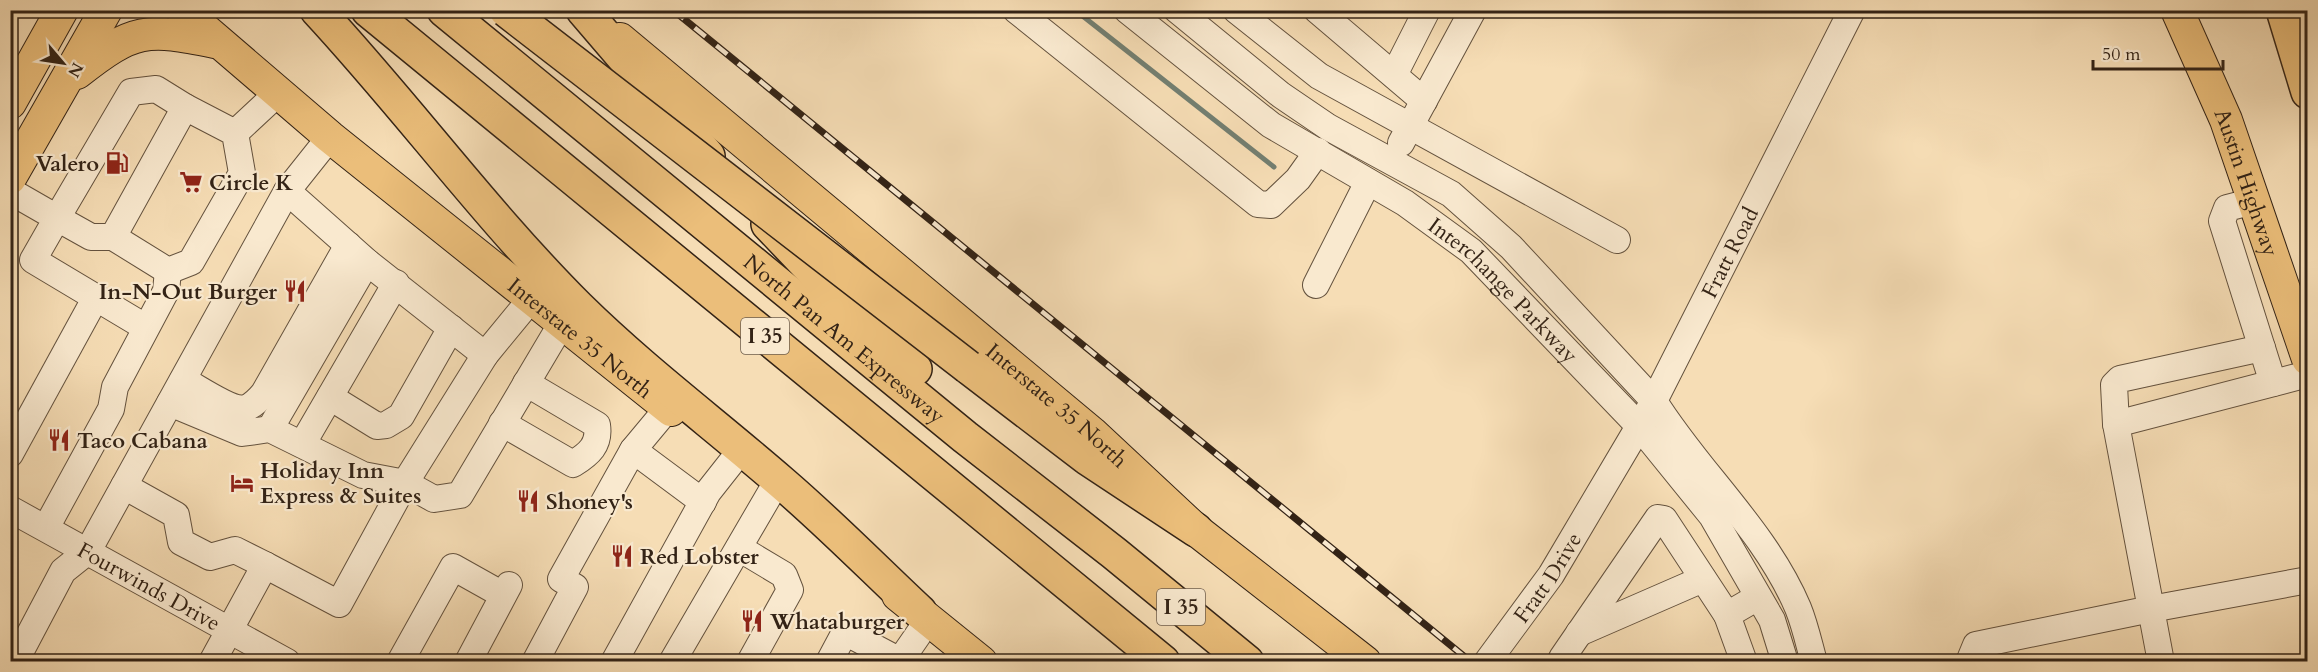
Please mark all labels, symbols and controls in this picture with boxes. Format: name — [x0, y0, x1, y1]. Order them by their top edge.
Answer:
north arrow — [33, 33, 93, 93]
scale bar — [2093, 33, 2224, 71]
text: 50 m — [2102, 42, 2141, 67]
text: N — [62, 58, 88, 81]
street label: Austin Highway — [2207, 104, 2286, 261]
place label: Valero — [36, 149, 99, 179]
fuel station icon: Valero — [104, 150, 130, 176]
place label: Circle K — [209, 168, 293, 198]
supermarket icon: Circle K — [178, 169, 204, 195]
street label: Fratt Road — [1695, 202, 1766, 303]
street label: Interchange Parkway — [1422, 211, 1585, 370]
street label: North Pan Am Expressway — [737, 247, 951, 431]
street label: Interstate 35 North — [501, 271, 659, 406]
place label: In-N-Out Burger — [99, 277, 277, 307]
restaurant icon: In-N-Out Burger — [282, 278, 308, 304]
road number: I 35 — [741, 318, 789, 354]
street label: Interstate 35 North — [979, 337, 1134, 475]
place label: Taco Cabana — [77, 426, 208, 456]
restaurant icon: Taco Cabana — [46, 427, 72, 453]
place label: Holiday Inn Express & Suites — [260, 456, 421, 511]
hotel icon: Holiday Inn Express & Suites — [229, 470, 255, 496]
place label: Shoney's — [546, 487, 633, 517]
restaurant icon: Shoney's — [515, 488, 541, 514]
street label: Fratt Drive — [1507, 527, 1589, 629]
street label: Fourwinds Drive — [72, 535, 226, 638]
place label: Red Lobster — [640, 542, 759, 572]
restaurant icon: Red Lobster — [609, 543, 635, 569]
road number: I 35 — [1157, 589, 1205, 625]
place label: Whataburger — [769, 607, 905, 637]
restaurant icon: Whataburger — [739, 608, 765, 634]

